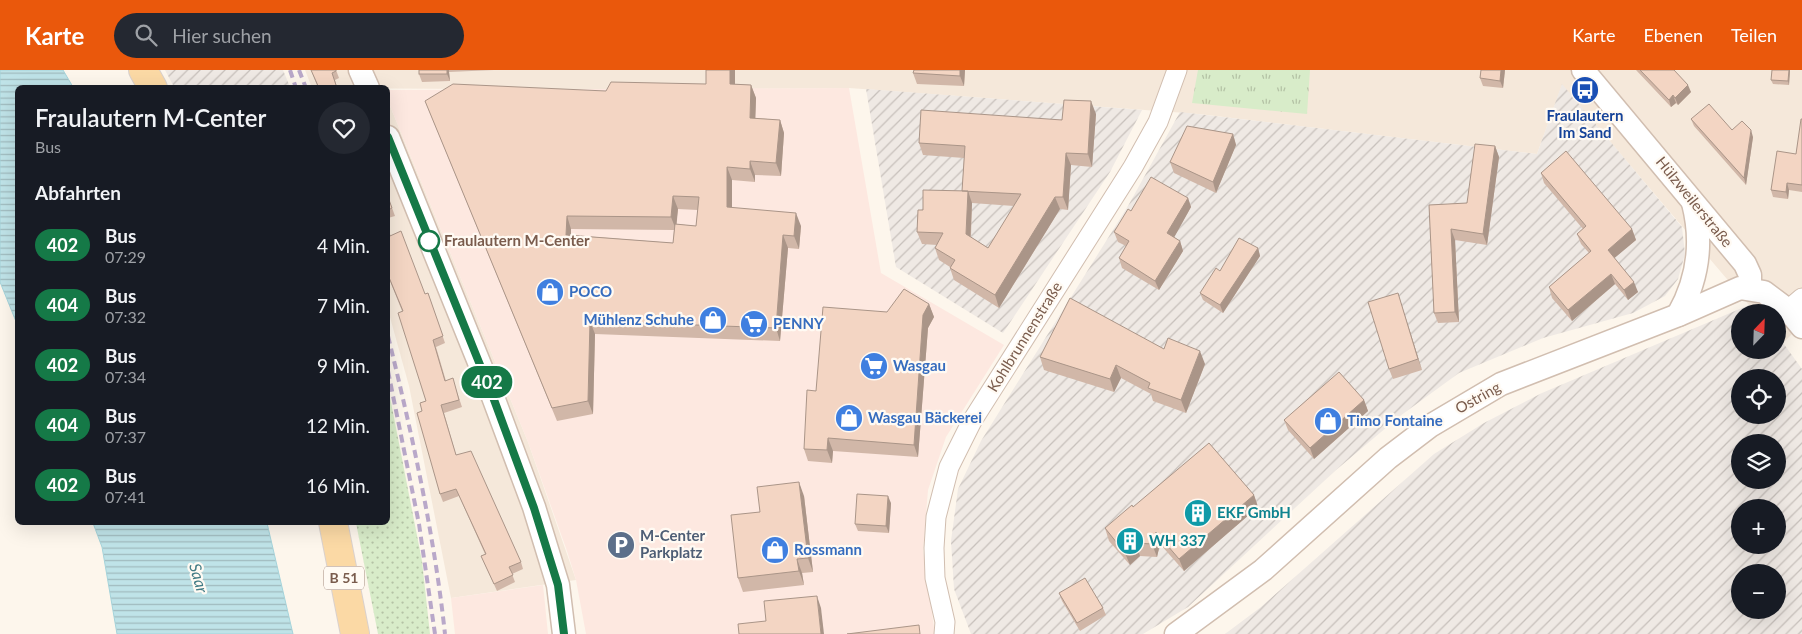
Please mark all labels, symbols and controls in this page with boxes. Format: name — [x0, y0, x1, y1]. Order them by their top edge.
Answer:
search box — [114, 13, 464, 58]
text: Karte — [25, 21, 84, 50]
icon: search — [132, 21, 160, 49]
text: Hier suchen — [172, 24, 272, 47]
text: Karte — [1572, 24, 1615, 46]
text: Ebenen — [1643, 24, 1703, 46]
text: Teilen — [1731, 24, 1777, 46]
bus stop icon: Fraulautern Im Sand — [1570, 75, 1600, 105]
button: heart — [318, 102, 370, 154]
text: Fraulautern M-Center — [35, 103, 266, 132]
place label: Fraulautern Im Sand — [1547, 106, 1623, 141]
text: Bus — [35, 137, 61, 156]
street label: Hülzweilerstraße — [1653, 152, 1737, 250]
text: Abfahrten — [35, 181, 121, 204]
text: Bus — [105, 224, 136, 247]
marker: Fraulautern M-Center — [418, 230, 440, 252]
place label: Fraulautern M-Center — [444, 231, 590, 249]
text: 402 — [47, 234, 78, 256]
text: 4 Min. — [317, 234, 370, 257]
text: 07:29 — [105, 247, 146, 266]
shop icon: POCO — [535, 277, 565, 307]
street label: Kohlbrunnenstraße — [983, 278, 1065, 395]
place label: POCO — [569, 282, 612, 300]
text: Bus — [105, 284, 136, 307]
text: 404 — [47, 294, 78, 316]
text: 7 Min. — [317, 294, 370, 317]
north arrow — [1731, 304, 1786, 359]
map controls — [1731, 304, 1786, 619]
shop icon: Mühlenz Schuhe — [698, 305, 728, 335]
text: 07:32 — [105, 307, 146, 326]
supermarket icon: PENNY — [739, 309, 769, 339]
place label: Mühlenz Schuhe — [583, 310, 694, 328]
place label: PENNY — [773, 314, 824, 332]
text: Bus — [105, 344, 136, 367]
supermarket icon: Wasgau — [859, 351, 889, 381]
text: 402 — [47, 354, 78, 376]
text: 9 Min. — [317, 354, 370, 377]
place label: Wasgau — [893, 356, 946, 374]
line badge: 402 — [458, 366, 516, 398]
text: 07:34 — [105, 367, 146, 386]
button: locate — [1731, 369, 1786, 424]
text: 402 — [471, 371, 503, 393]
street label: Ostring — [1452, 377, 1503, 417]
shop icon: Wasgau Bäckerei — [834, 403, 864, 433]
text: Bus — [105, 404, 136, 427]
shop icon: Timo Fontaine — [1313, 406, 1343, 436]
place label: Wasgau Bäckerei — [868, 408, 982, 426]
place label: Timo Fontaine — [1347, 411, 1443, 429]
text: 404 — [47, 414, 78, 436]
text: 12 Min. — [306, 414, 370, 437]
text: 07:37 — [105, 427, 146, 446]
button: layers — [1731, 434, 1786, 489]
text: Bus — [105, 464, 136, 487]
text: 402 — [47, 474, 78, 496]
text: 16 Min. — [306, 474, 370, 497]
text: 07:41 — [105, 487, 146, 506]
building icon: EKF GmbH — [1183, 498, 1213, 528]
button: + — [1731, 499, 1786, 554]
place label: EKF GmbH — [1217, 503, 1291, 521]
place label: M-Center Parkplatz — [640, 526, 705, 561]
building icon: WH 337 — [1115, 526, 1145, 556]
parking icon: M-Center Parkplatz — [606, 530, 636, 560]
place label: WH 337 — [1149, 531, 1206, 549]
shop icon: Rossmann — [760, 535, 790, 565]
place label: Rossmann — [794, 540, 862, 558]
water label: Saar — [186, 561, 213, 595]
button: − — [1731, 564, 1786, 619]
road number: B 51 — [324, 566, 364, 590]

